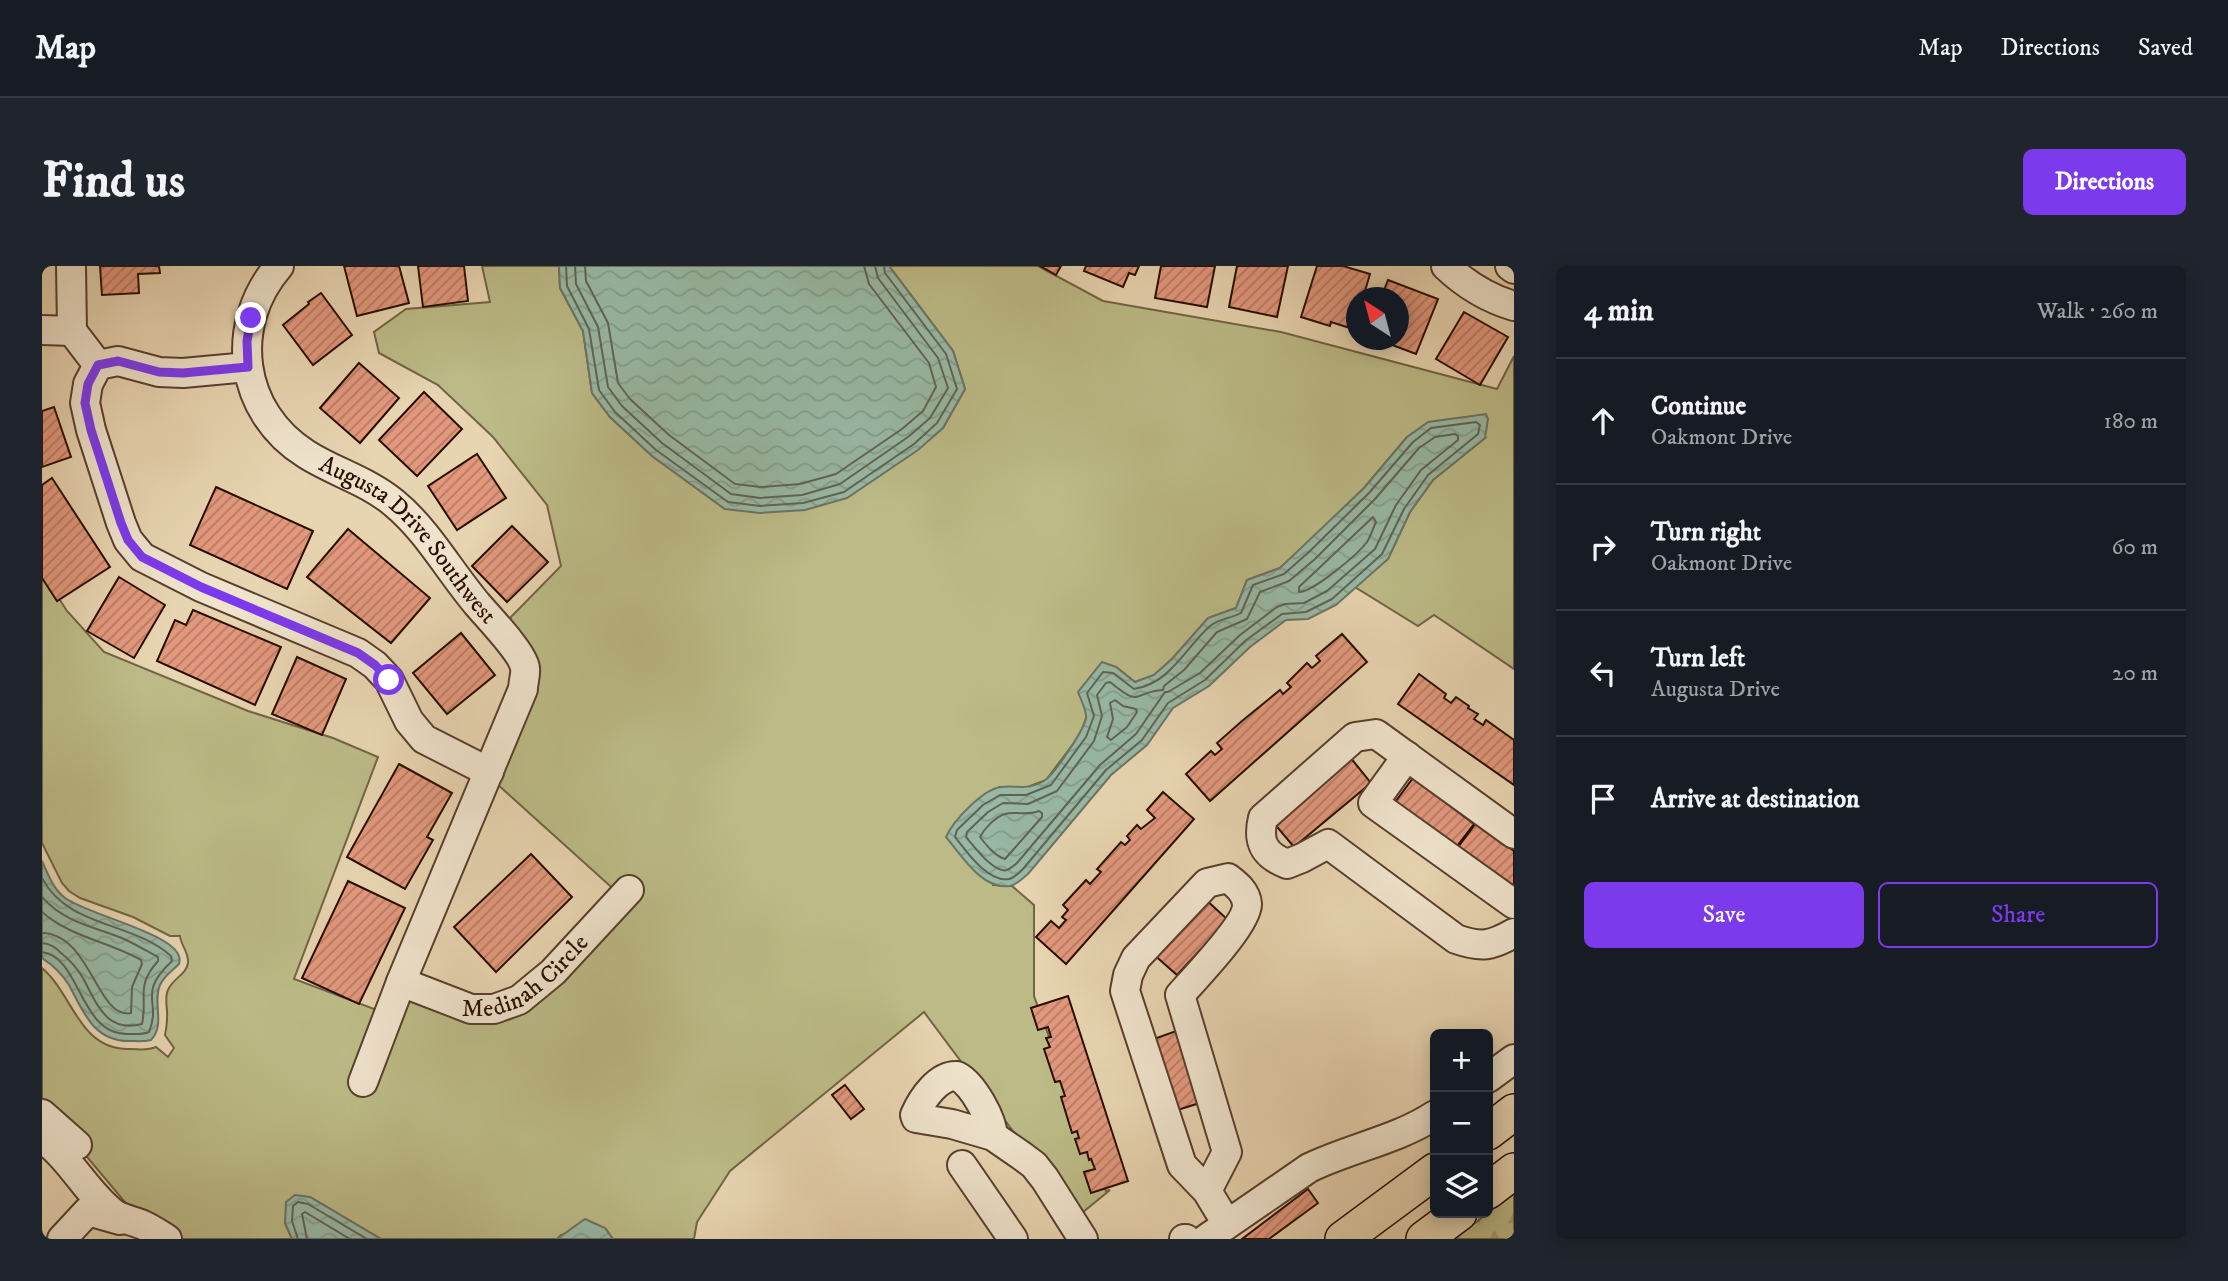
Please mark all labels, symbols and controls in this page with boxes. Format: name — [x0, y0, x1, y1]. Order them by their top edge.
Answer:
text: Map — [35, 28, 96, 69]
text: Map — [1918, 33, 1963, 63]
text: Directions — [2001, 33, 2100, 63]
text: Saved — [2138, 33, 2193, 63]
button: Directions — [2023, 149, 2186, 215]
text: Find us — [42, 151, 185, 213]
north arrow — [1346, 287, 1409, 350]
text: 4 min — [1584, 293, 1654, 330]
text: Walk · 260 m — [2037, 297, 2158, 326]
route end — [235, 302, 266, 333]
text: Continue — [1651, 390, 1746, 423]
icon: ahead — [1584, 402, 1622, 440]
text: 180 m — [2103, 407, 2158, 436]
text: Oakmont Drive — [1651, 423, 1792, 452]
street label: Augusta Drive Southwest — [314, 449, 503, 630]
text: Turn right — [1651, 516, 1761, 549]
icon: right — [1584, 528, 1622, 566]
text: 60 m — [2111, 533, 2158, 562]
text: Oakmont Drive — [1651, 549, 1792, 578]
text: Turn left — [1651, 642, 1745, 675]
icon: left — [1584, 654, 1622, 692]
text: 20 m — [2112, 659, 2158, 688]
route start — [373, 664, 404, 695]
text: Augusta Drive — [1651, 675, 1780, 704]
icon: arrive — [1584, 780, 1622, 818]
text: Arrive at destination — [1651, 783, 1860, 816]
button: Save — [1584, 882, 1864, 948]
button: Share — [1878, 882, 2158, 948]
street label: Medinah Circle — [462, 928, 595, 1024]
map controls — [1430, 1029, 1493, 1218]
button: + — [1430, 1029, 1493, 1092]
button: − — [1430, 1092, 1493, 1155]
button: layers — [1430, 1155, 1493, 1218]

